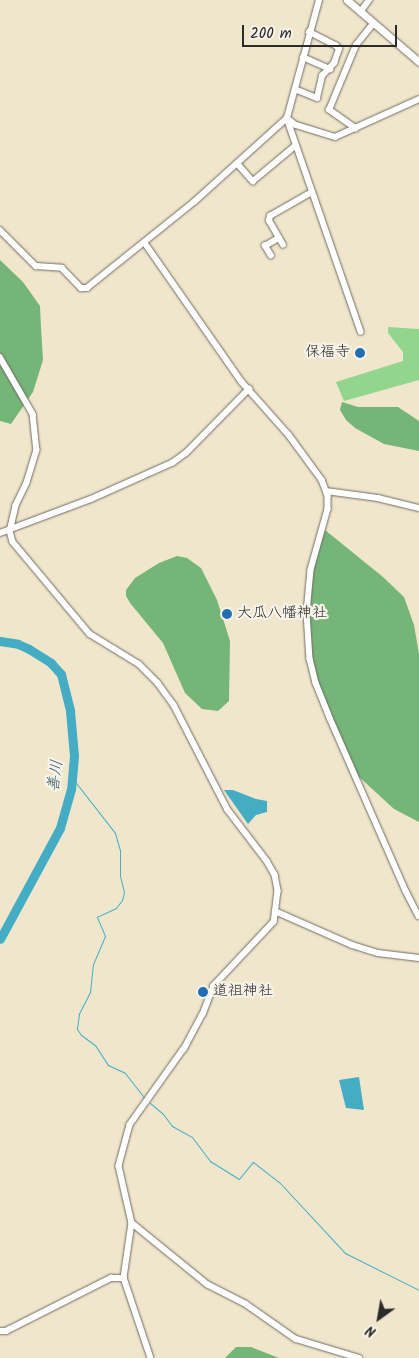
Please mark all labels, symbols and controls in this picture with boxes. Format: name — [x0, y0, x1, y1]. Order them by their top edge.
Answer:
scale bar — [244, 15, 399, 47]
text: 200 m — [250, 22, 292, 46]
place label: 保福寺 — [305, 344, 350, 362]
marker: 保福寺 — [354, 347, 366, 359]
place label: 大瓜八幡神社 — [237, 605, 327, 623]
marker: 大瓜八幡神社 — [221, 608, 233, 620]
water label: 善川 — [44, 759, 68, 793]
place label: 道祖神社 — [213, 983, 273, 1001]
marker: 道祖神社 — [197, 986, 209, 998]
north arrow — [354, 1293, 404, 1343]
text: N — [361, 1319, 381, 1342]

